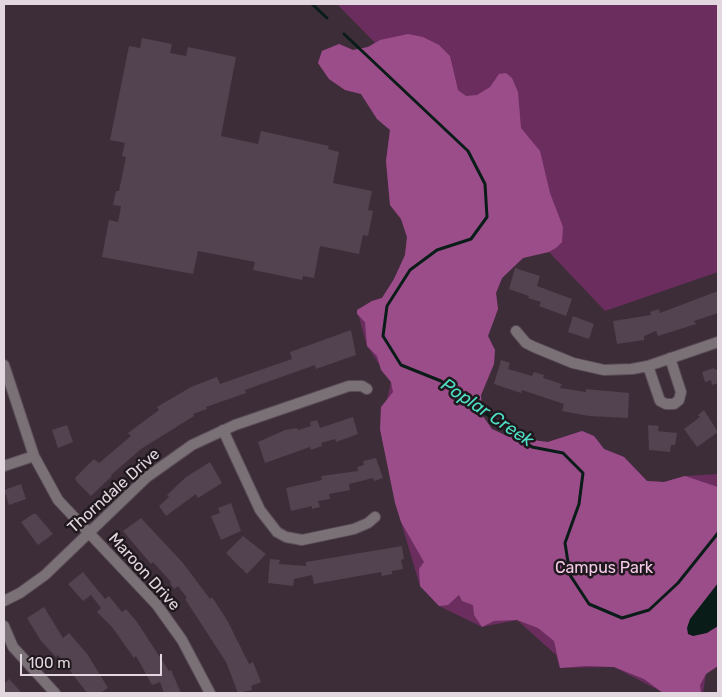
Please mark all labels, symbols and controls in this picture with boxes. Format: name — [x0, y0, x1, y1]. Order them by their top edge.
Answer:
water label: Poplar Creek — [437, 374, 537, 452]
street label: Thorndale Drive — [64, 445, 164, 537]
street label: Maroon Drive — [104, 529, 184, 615]
park label: Campus Park — [555, 558, 653, 578]
scale bar — [22, 644, 165, 676]
text: 100 m — [28, 654, 70, 672]

